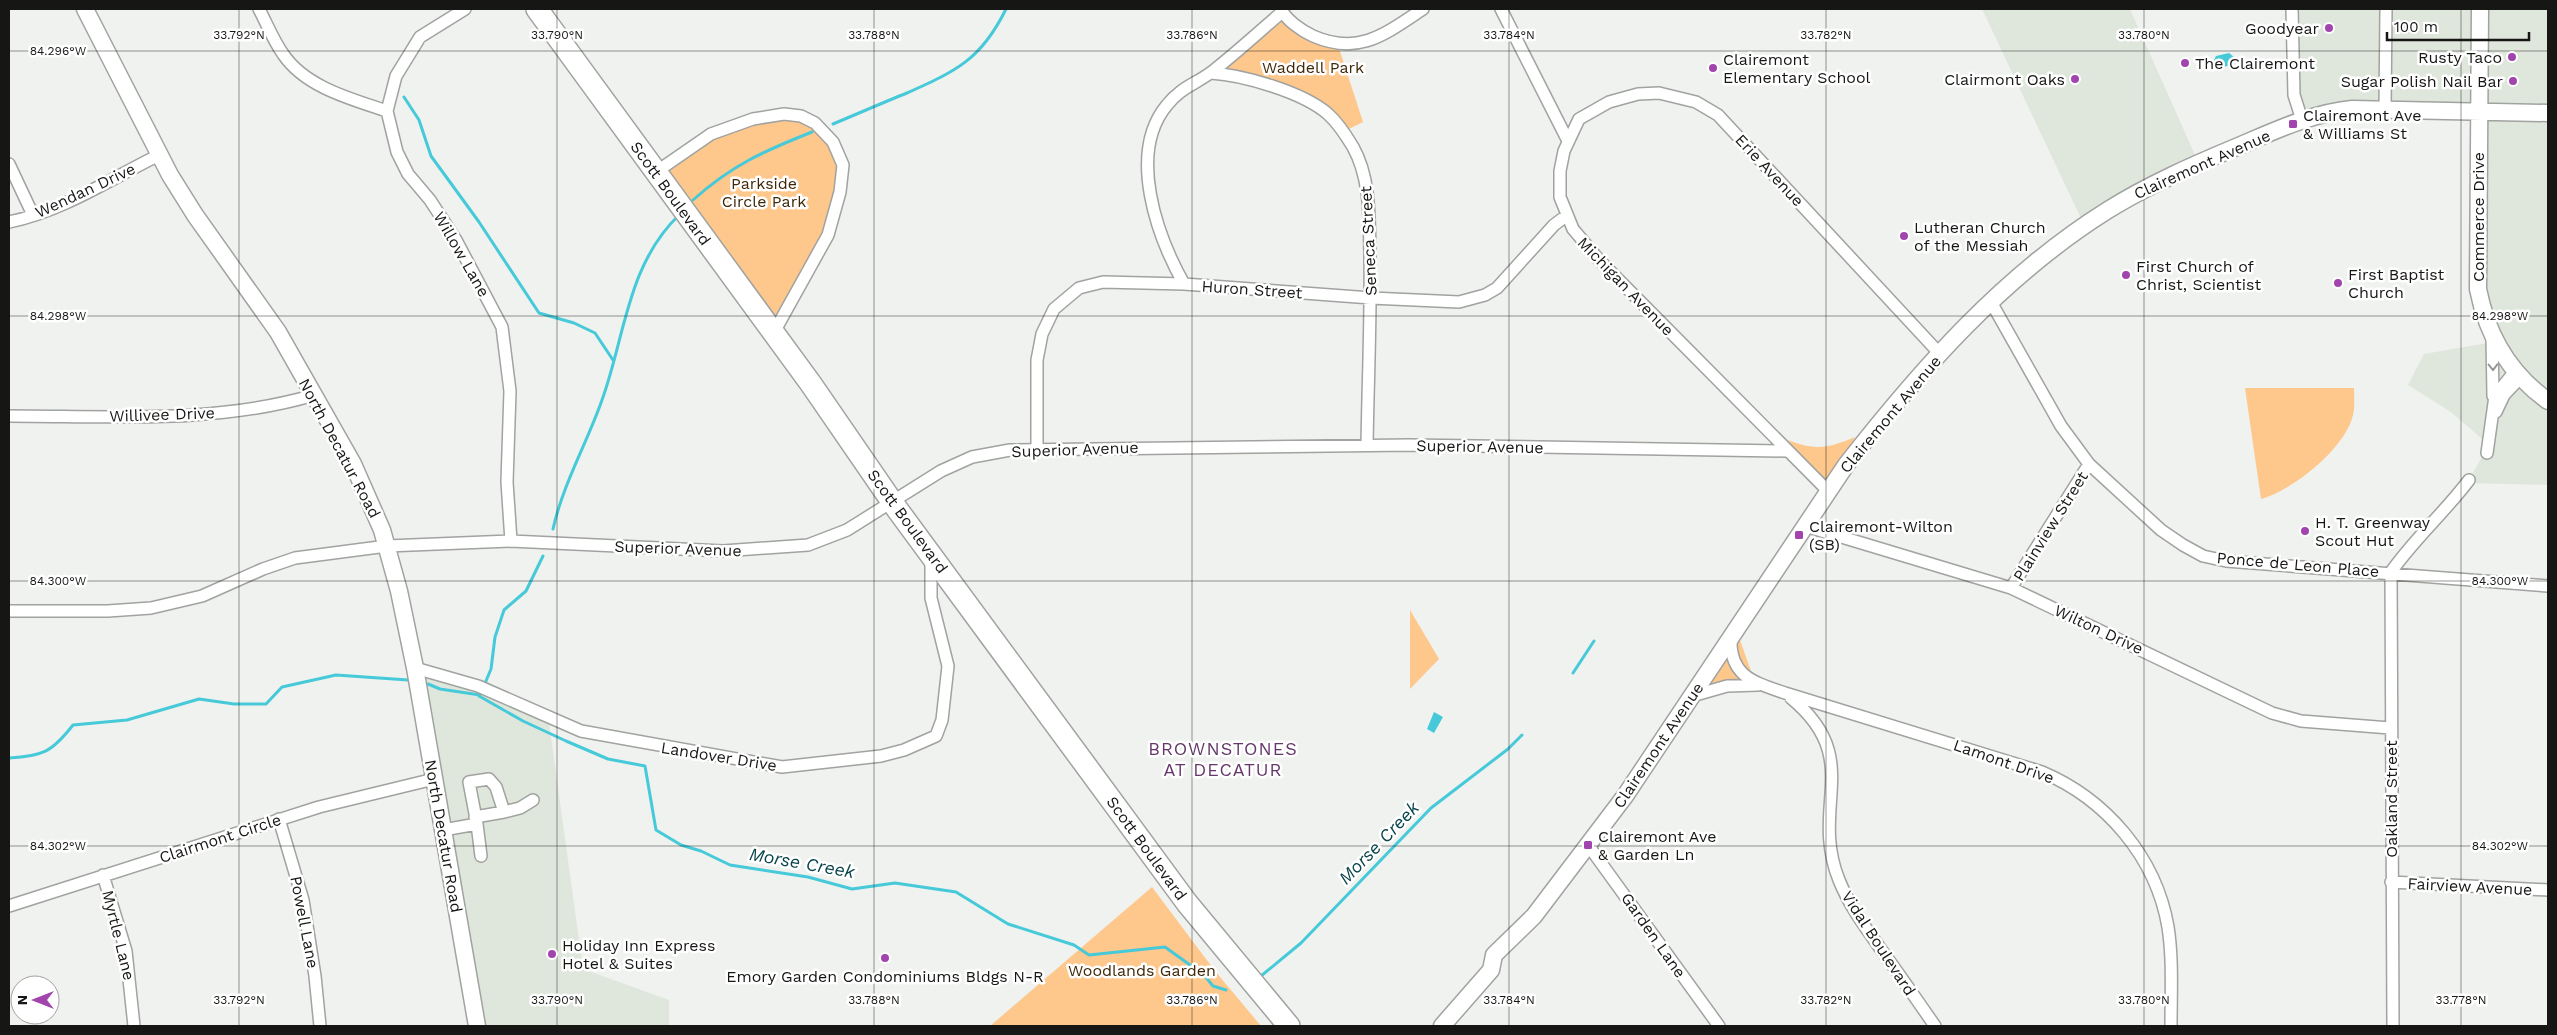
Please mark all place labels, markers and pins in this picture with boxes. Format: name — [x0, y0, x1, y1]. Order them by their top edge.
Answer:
place label: Goodyear — [2245, 19, 2319, 38]
marker: Goodyear — [2323, 22, 2335, 34]
place label: Rusty Taco — [2418, 48, 2502, 67]
place label: Clairemont Elementary School — [1723, 50, 1871, 87]
marker: Rusty Taco — [2506, 51, 2518, 63]
place label: The Clairemont — [2195, 54, 2315, 73]
marker: The Clairemont — [2179, 57, 2191, 69]
marker: Clairemont Elementary School — [1707, 62, 1719, 74]
place label: Clairmont Oaks — [1944, 70, 2065, 89]
place label: Sugar Polish Nail Bar — [2341, 72, 2503, 91]
marker: Clairmont Oaks — [2069, 73, 2081, 85]
marker: Sugar Polish Nail Bar — [2507, 75, 2519, 87]
place label: Clairemont Ave & Williams St — [2303, 106, 2421, 143]
marker: Clairemont Ave & Williams St — [2287, 118, 2299, 130]
place label: Lutheran Church of the Messiah — [1914, 218, 2046, 255]
marker: Lutheran Church of the Messiah — [1898, 230, 1910, 242]
place label: First Church of Christ, Scientist — [2136, 257, 2261, 294]
place label: First Baptist Church — [2348, 265, 2445, 302]
marker: First Church of Christ, Scientist — [2120, 269, 2132, 281]
marker: First Baptist Church — [2332, 277, 2344, 289]
place label: H. T. Greenway Scout Hut — [2315, 513, 2431, 550]
place label: Clairemont-Wilton (SB) — [1809, 517, 1953, 554]
marker: H. T. Greenway Scout Hut — [2299, 525, 2311, 537]
marker: Clairemont-Wilton (SB) — [1793, 529, 1805, 541]
place label: Clairemont Ave & Garden Ln — [1598, 827, 1716, 864]
marker: Clairemont Ave & Garden Ln — [1582, 839, 1594, 851]
place label: Holiday Inn Express Hotel & Suites — [562, 936, 715, 973]
marker: Holiday Inn Express Hotel & Suites — [546, 948, 558, 960]
marker: Emory Garden Condominiums Bldgs N-R — [879, 952, 891, 964]
place label: Emory Garden Condominiums Bldgs N-R — [726, 967, 1044, 986]

